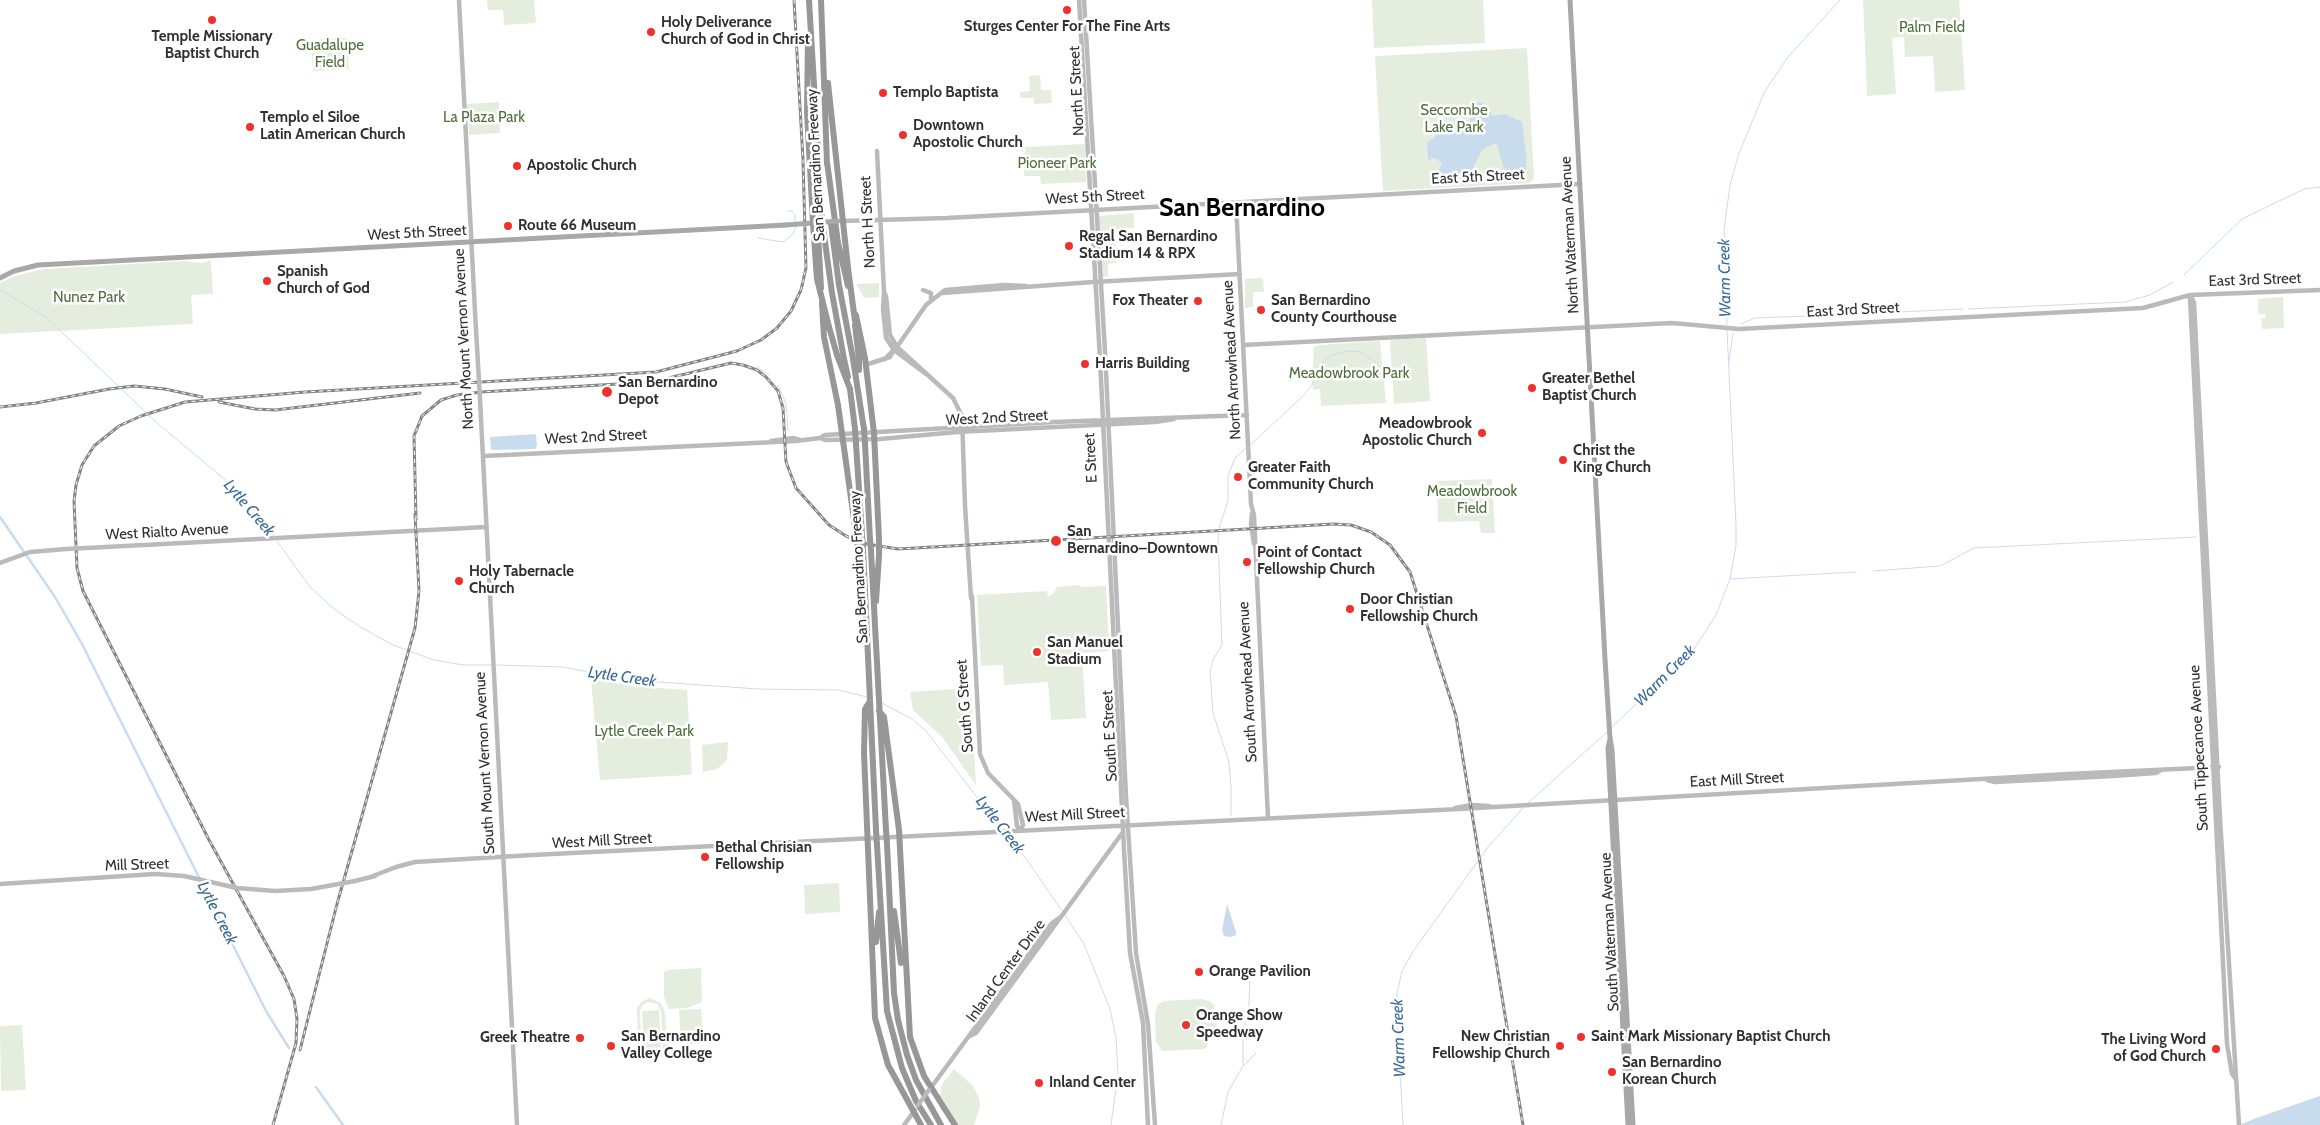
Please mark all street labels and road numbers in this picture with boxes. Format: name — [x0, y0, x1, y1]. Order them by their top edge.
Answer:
street label: North E Street — [1066, 46, 1088, 136]
street label: San Bernardino Freeway — [803, 88, 829, 242]
street label: North Waterman Avenue — [1557, 156, 1583, 314]
street label: East 5th Street — [1431, 166, 1525, 188]
street label: North H Street — [857, 175, 879, 269]
street label: West 5th Street — [1045, 185, 1145, 209]
street label: West 5th Street — [367, 221, 467, 245]
street label: North Mount Vernon Avenue — [450, 248, 478, 430]
street label: East 3rd Street — [2208, 269, 2302, 291]
street label: North Arrowhead Avenue — [1219, 280, 1245, 440]
street label: East 3rd Street — [1806, 299, 1900, 321]
street label: West 2nd Street — [945, 406, 1049, 430]
street label: West 2nd Street — [544, 425, 648, 449]
street label: E Street — [1081, 432, 1101, 484]
street label: San Bernardino Freeway — [846, 490, 872, 644]
street label: West Rialto Avenue — [105, 520, 229, 544]
street label: South Arrowhead Avenue — [1235, 601, 1261, 763]
street label: South G Street — [953, 659, 977, 753]
street label: South Tippecanoe Avenue — [2186, 665, 2212, 831]
street label: South Mount Vernon Avenue — [471, 671, 499, 855]
street label: South E Street — [1099, 690, 1121, 782]
street label: East Mill Street — [1689, 769, 1785, 791]
street label: West Mill Street — [1025, 803, 1125, 827]
street label: West Mill Street — [552, 829, 652, 853]
street label: South Waterman Avenue — [1597, 852, 1623, 1012]
street label: Mill Street — [105, 855, 169, 875]
street label: Inland Center Drive — [963, 916, 1049, 1026]

